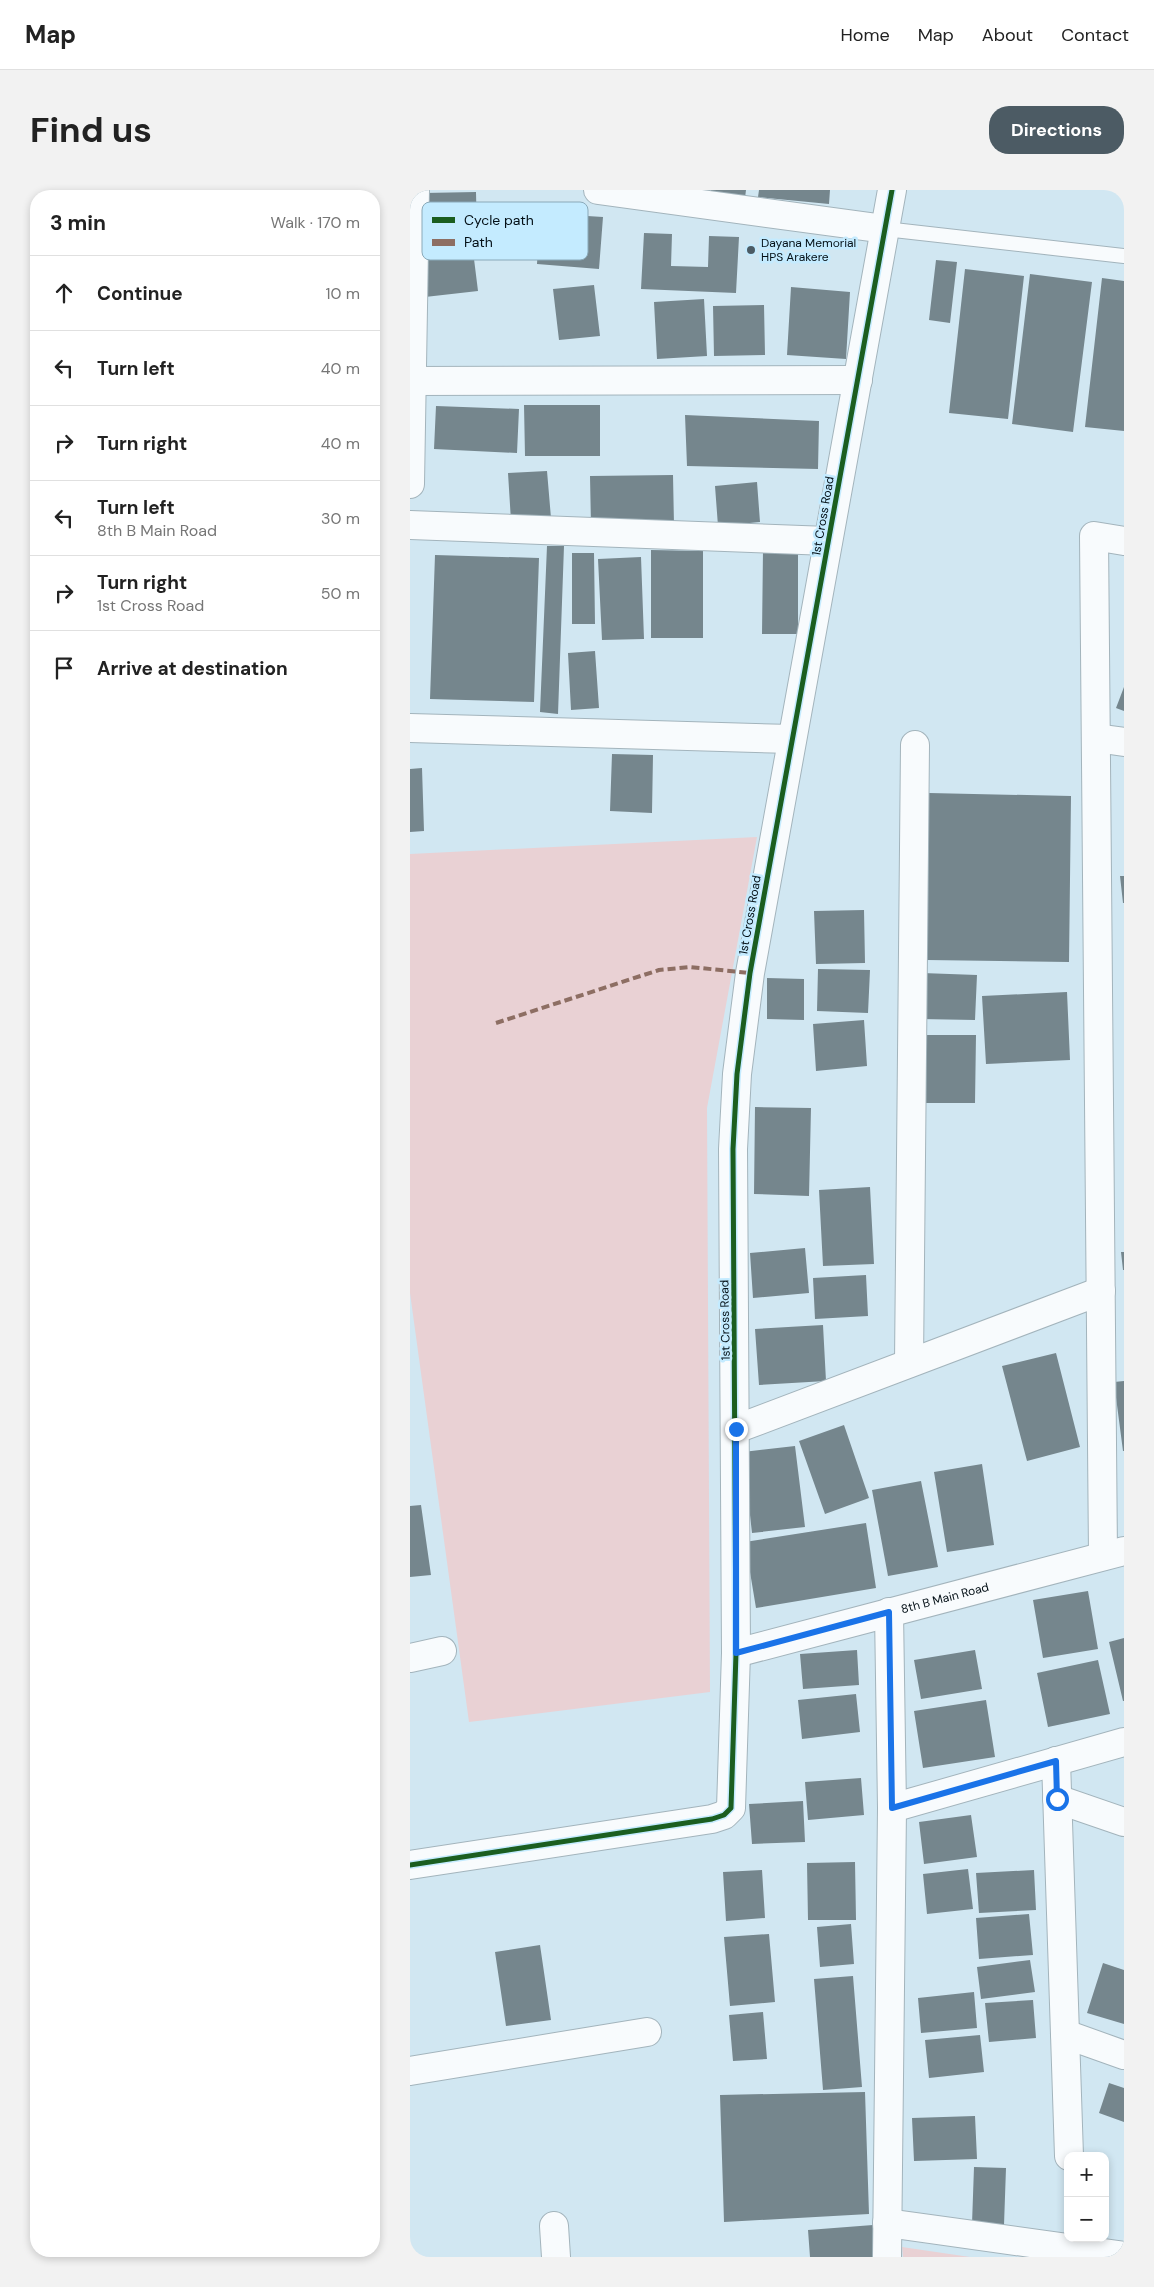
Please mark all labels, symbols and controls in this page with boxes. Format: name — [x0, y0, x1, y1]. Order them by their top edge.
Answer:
text: Map — [25, 19, 76, 50]
text: Home — [840, 23, 890, 47]
text: Map — [918, 23, 954, 47]
text: About — [982, 23, 1033, 47]
text: Contact — [1061, 23, 1129, 47]
button: Directions — [989, 106, 1124, 154]
text: Find us — [30, 107, 152, 153]
legend — [422, 202, 588, 260]
text: 3 min — [50, 209, 106, 237]
text: Cycle path — [464, 211, 534, 229]
text: Walk · 170 m — [271, 212, 360, 233]
text: Path — [464, 233, 493, 251]
place label: Dayana Memorial HPS Arakere — [761, 235, 856, 265]
marker: Dayana Memorial HPS Arakere — [745, 244, 757, 256]
icon: ahead — [50, 279, 78, 307]
text: Continue — [97, 281, 183, 306]
text: 10 m — [326, 283, 360, 304]
icon: left — [50, 354, 78, 382]
text: Turn left — [97, 356, 175, 381]
text: 40 m — [321, 358, 360, 379]
icon: right — [50, 429, 78, 457]
text: Turn right — [97, 431, 187, 456]
text: 40 m — [321, 433, 360, 454]
street label: 1st Cross Road — [808, 475, 838, 557]
text: Turn left — [97, 495, 175, 520]
icon: left — [50, 504, 78, 532]
text: 30 m — [321, 508, 360, 529]
text: 8th B Main Road — [97, 520, 217, 541]
text: Turn right — [97, 570, 187, 595]
icon: right — [50, 579, 78, 607]
text: 50 m — [321, 583, 360, 604]
text: 1st Cross Road — [97, 595, 204, 616]
icon: arrive — [50, 654, 78, 682]
text: Arrive at destination — [97, 656, 288, 681]
street label: 1st Cross Road — [735, 874, 765, 956]
street label: 1st Cross Road — [716, 1280, 734, 1360]
route end — [725, 1418, 748, 1441]
street label: 8th B Main Road — [899, 1579, 991, 1617]
route start — [1046, 1788, 1069, 1811]
map controls — [1064, 2152, 1109, 2242]
button: + — [1064, 2152, 1109, 2197]
button: − — [1064, 2197, 1109, 2242]

